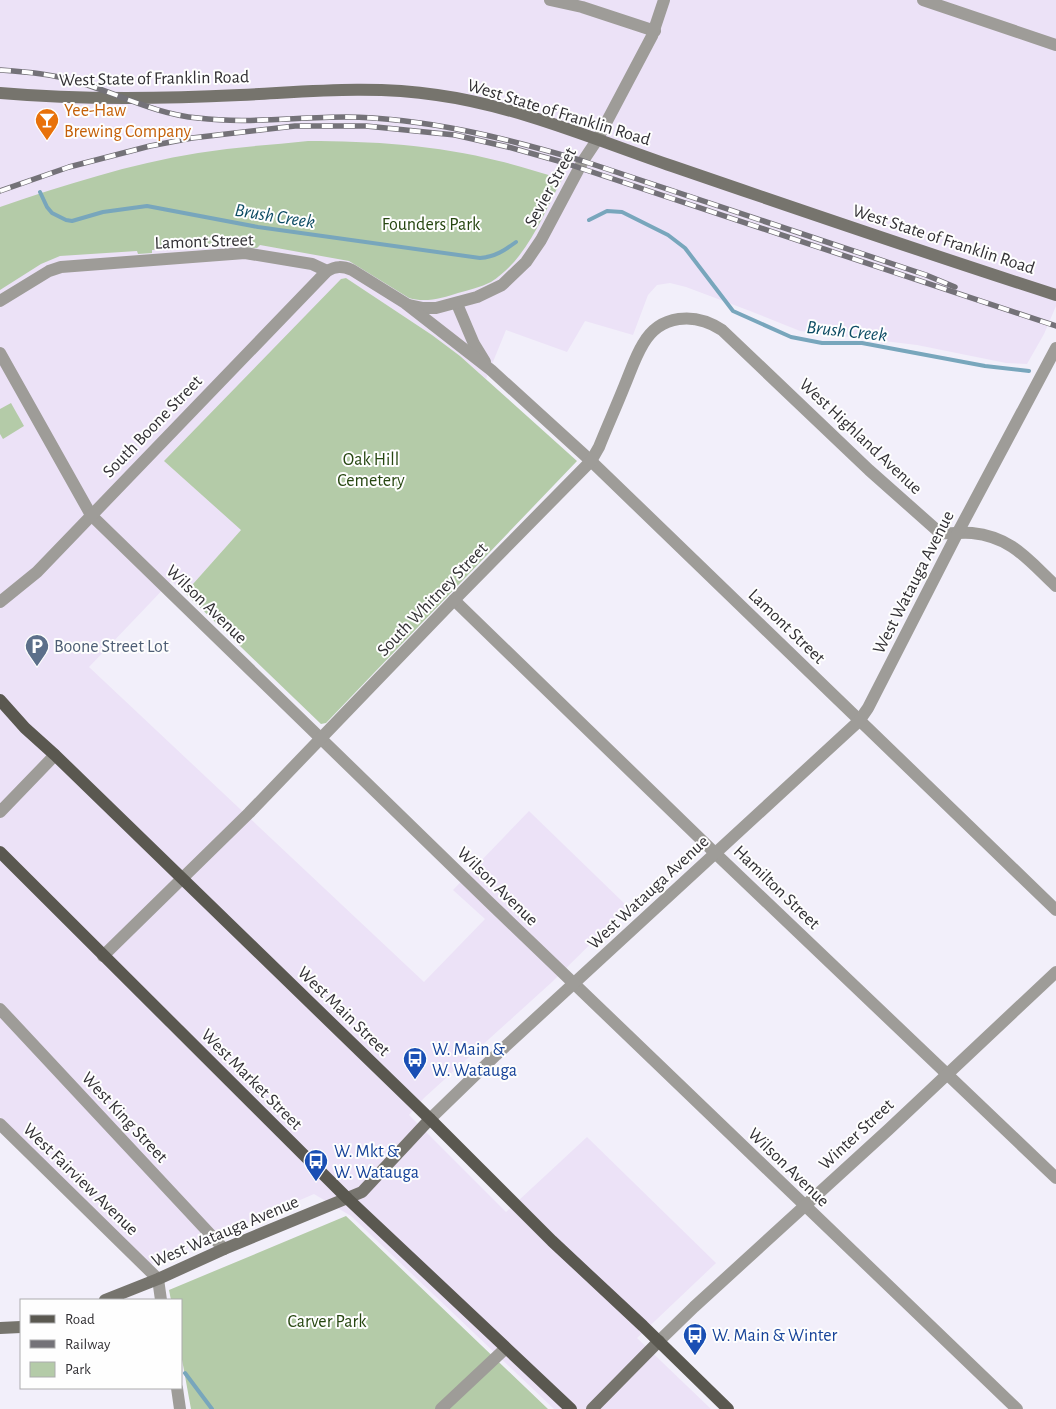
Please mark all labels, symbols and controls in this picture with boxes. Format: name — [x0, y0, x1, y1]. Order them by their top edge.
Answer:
street label: West State of Franklin Road — [59, 68, 249, 90]
street label: West State of Franklin Road — [465, 77, 652, 149]
place label: Yee-Haw Brewing Company — [64, 102, 191, 141]
bar icon: Yee-Haw Brewing Company — [34, 107, 60, 141]
street label: Sevier Street — [522, 144, 580, 230]
water label: Brush Creek — [233, 201, 316, 232]
street label: West State of Franklin Road — [850, 202, 1037, 278]
park label: Founders Park — [382, 216, 481, 234]
street label: Lamont Street — [154, 231, 254, 253]
water label: Brush Creek — [806, 318, 888, 345]
street label: South Boone Street — [100, 372, 206, 481]
street label: West Highland Avenue — [796, 375, 925, 498]
park label: Oak Hill Cemetery — [337, 451, 405, 490]
street label: West Watauga Avenue — [870, 508, 958, 657]
street label: South Whitney Street — [374, 539, 492, 660]
street label: Wilson Avenue — [162, 562, 250, 648]
street label: Lamont Street — [744, 586, 828, 668]
parking icon: Boone Street Lot — [24, 633, 50, 667]
place label: Boone Street Lot — [54, 638, 169, 656]
street label: West Watauga Avenue — [585, 832, 713, 953]
street label: Hamilton Street — [730, 842, 823, 933]
street label: Wilson Avenue — [453, 844, 541, 930]
street label: West Main Street — [294, 963, 393, 1060]
street label: West Market Street — [197, 1026, 305, 1134]
place label: W. Main & W. Watauga — [432, 1041, 517, 1080]
bus stop icon: W. Main & W. Watauga — [402, 1046, 428, 1080]
street label: West King Street — [78, 1069, 171, 1167]
street label: Winter Street — [816, 1096, 898, 1174]
street label: West Fairview Avenue — [19, 1120, 142, 1239]
street label: Wilson Avenue — [744, 1125, 832, 1211]
place label: W. Mkt & W. Watauga — [334, 1143, 419, 1182]
bus stop icon: W. Mkt & W. Watauga — [303, 1148, 329, 1182]
street label: West Watauga Avenue — [149, 1193, 302, 1271]
legend — [20, 1299, 182, 1389]
text: Road — [65, 1312, 95, 1327]
park label: Carver Park — [287, 1313, 367, 1331]
bus stop icon: W. Main & Winter — [682, 1322, 708, 1356]
place label: W. Main & Winter — [712, 1327, 837, 1345]
text: Railway — [65, 1337, 111, 1352]
text: Park — [65, 1362, 91, 1377]

